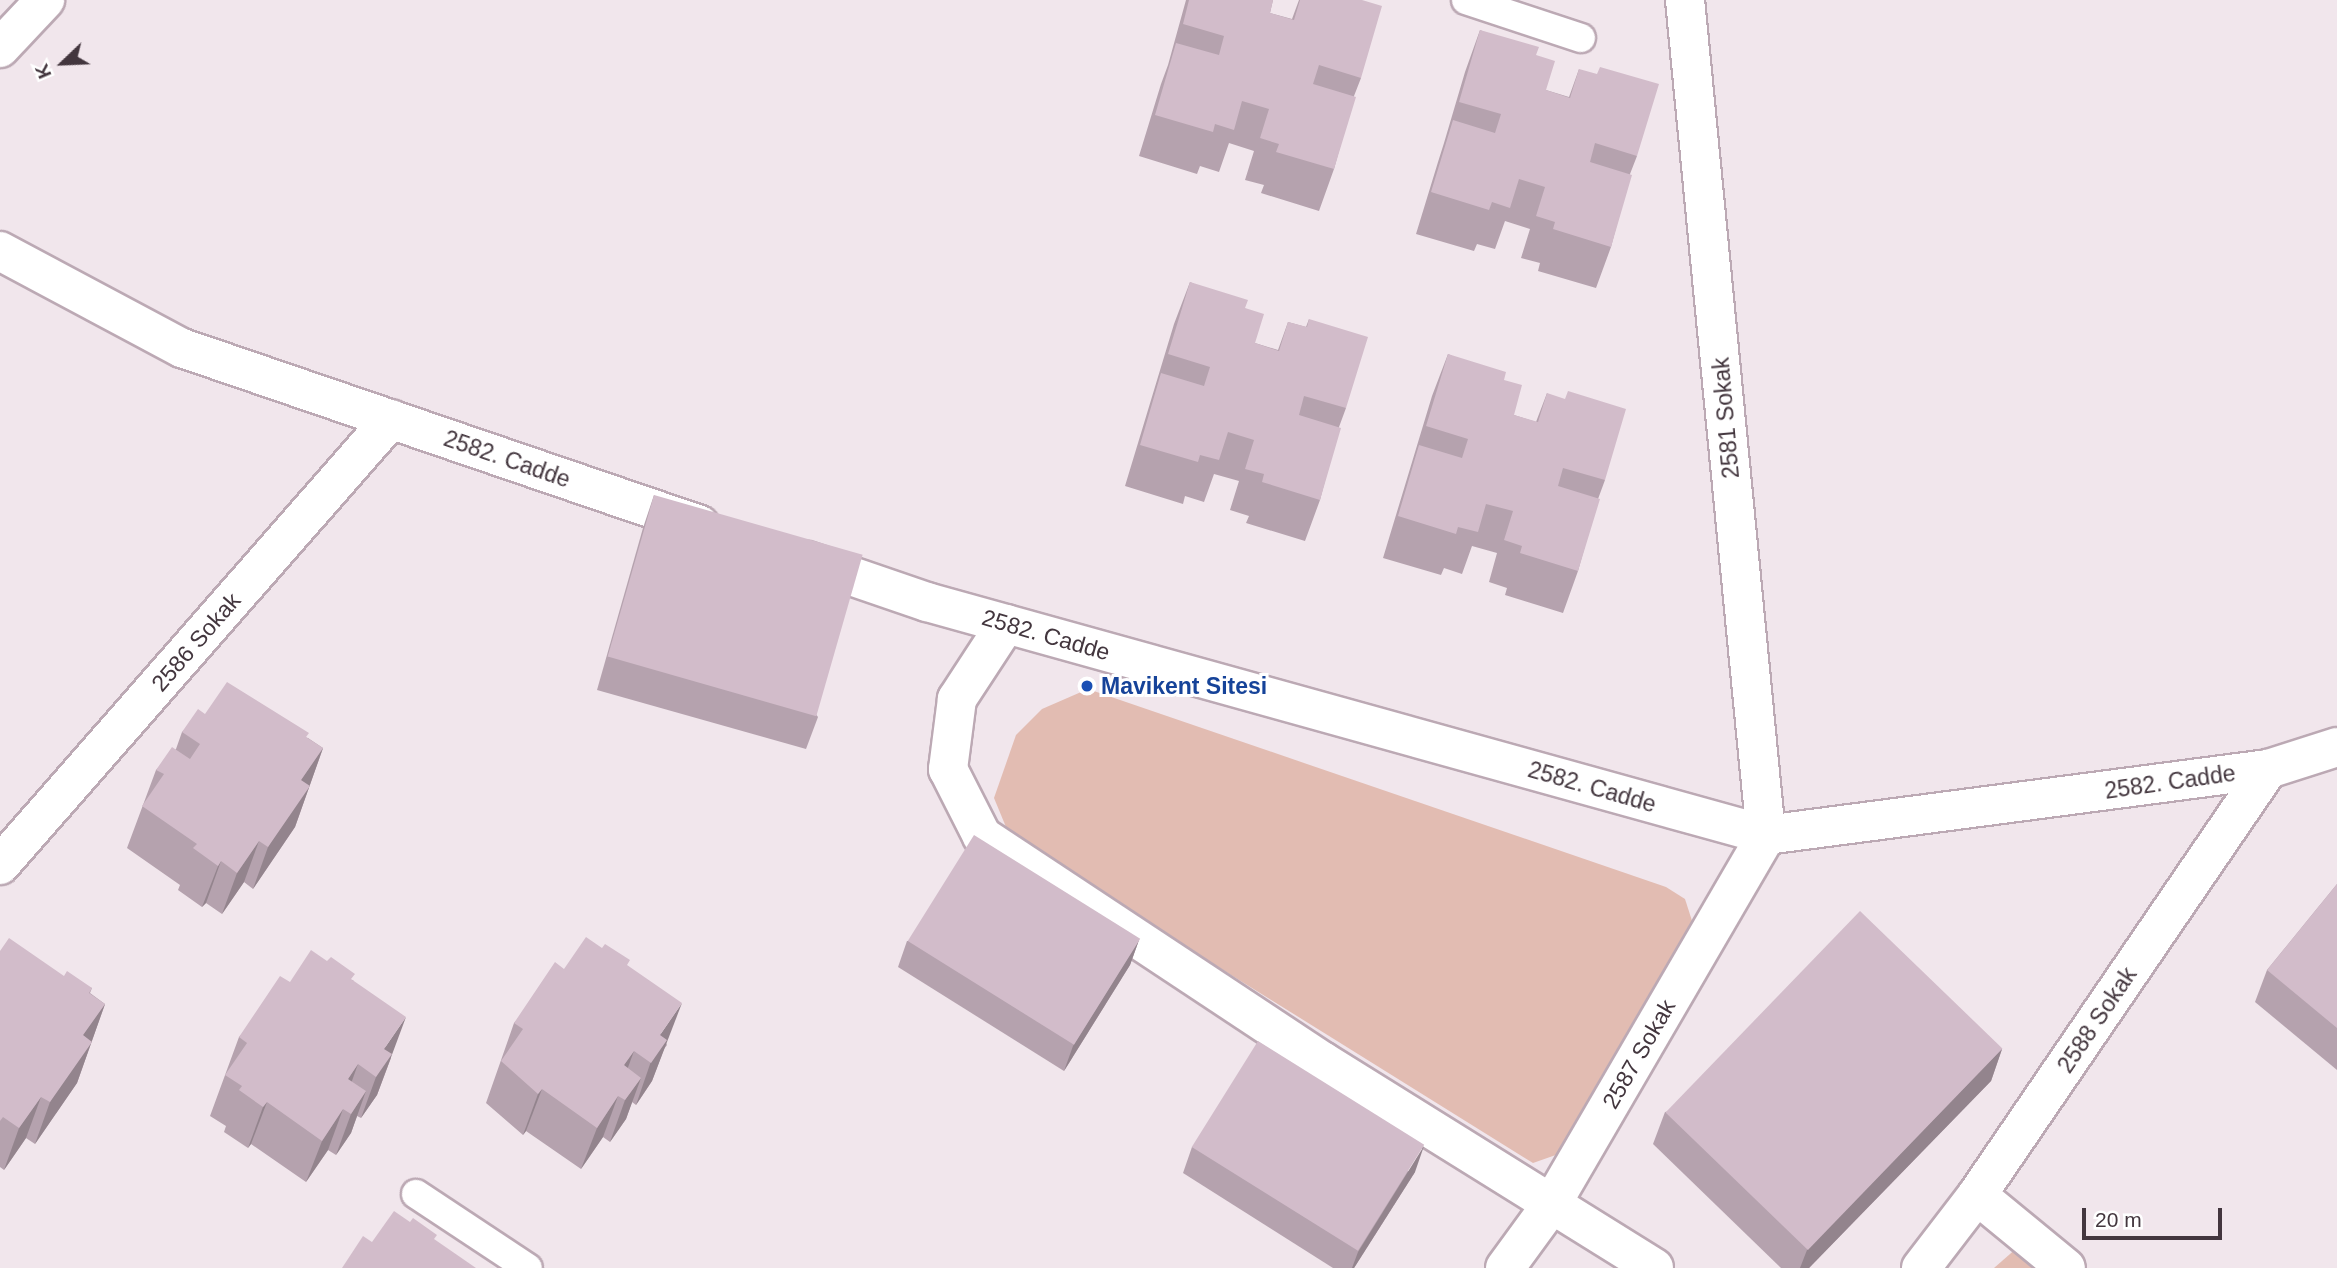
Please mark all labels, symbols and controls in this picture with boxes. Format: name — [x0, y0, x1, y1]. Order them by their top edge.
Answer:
north arrow — [28, 28, 98, 98]
text: K — [31, 61, 56, 82]
street label: 2581 Sokak — [1707, 356, 1745, 480]
street label: 2582. Cadde — [440, 425, 574, 493]
street label: 2586 Sokak — [146, 587, 246, 697]
street label: 2582. Cadde — [979, 604, 1113, 666]
place label: Mavikent Sitesi — [1101, 672, 1267, 700]
marker: Mavikent Sitesi — [1079, 678, 1095, 694]
street label: 2582. Cadde — [1525, 756, 1659, 818]
street label: 2582. Cadde — [2103, 759, 2237, 805]
street label: 2588 Sokak — [2052, 962, 2142, 1078]
street label: 2587 Sokak — [1597, 994, 1681, 1114]
scale bar — [2085, 1194, 2225, 1238]
text: 20 m — [2095, 1208, 2142, 1231]

